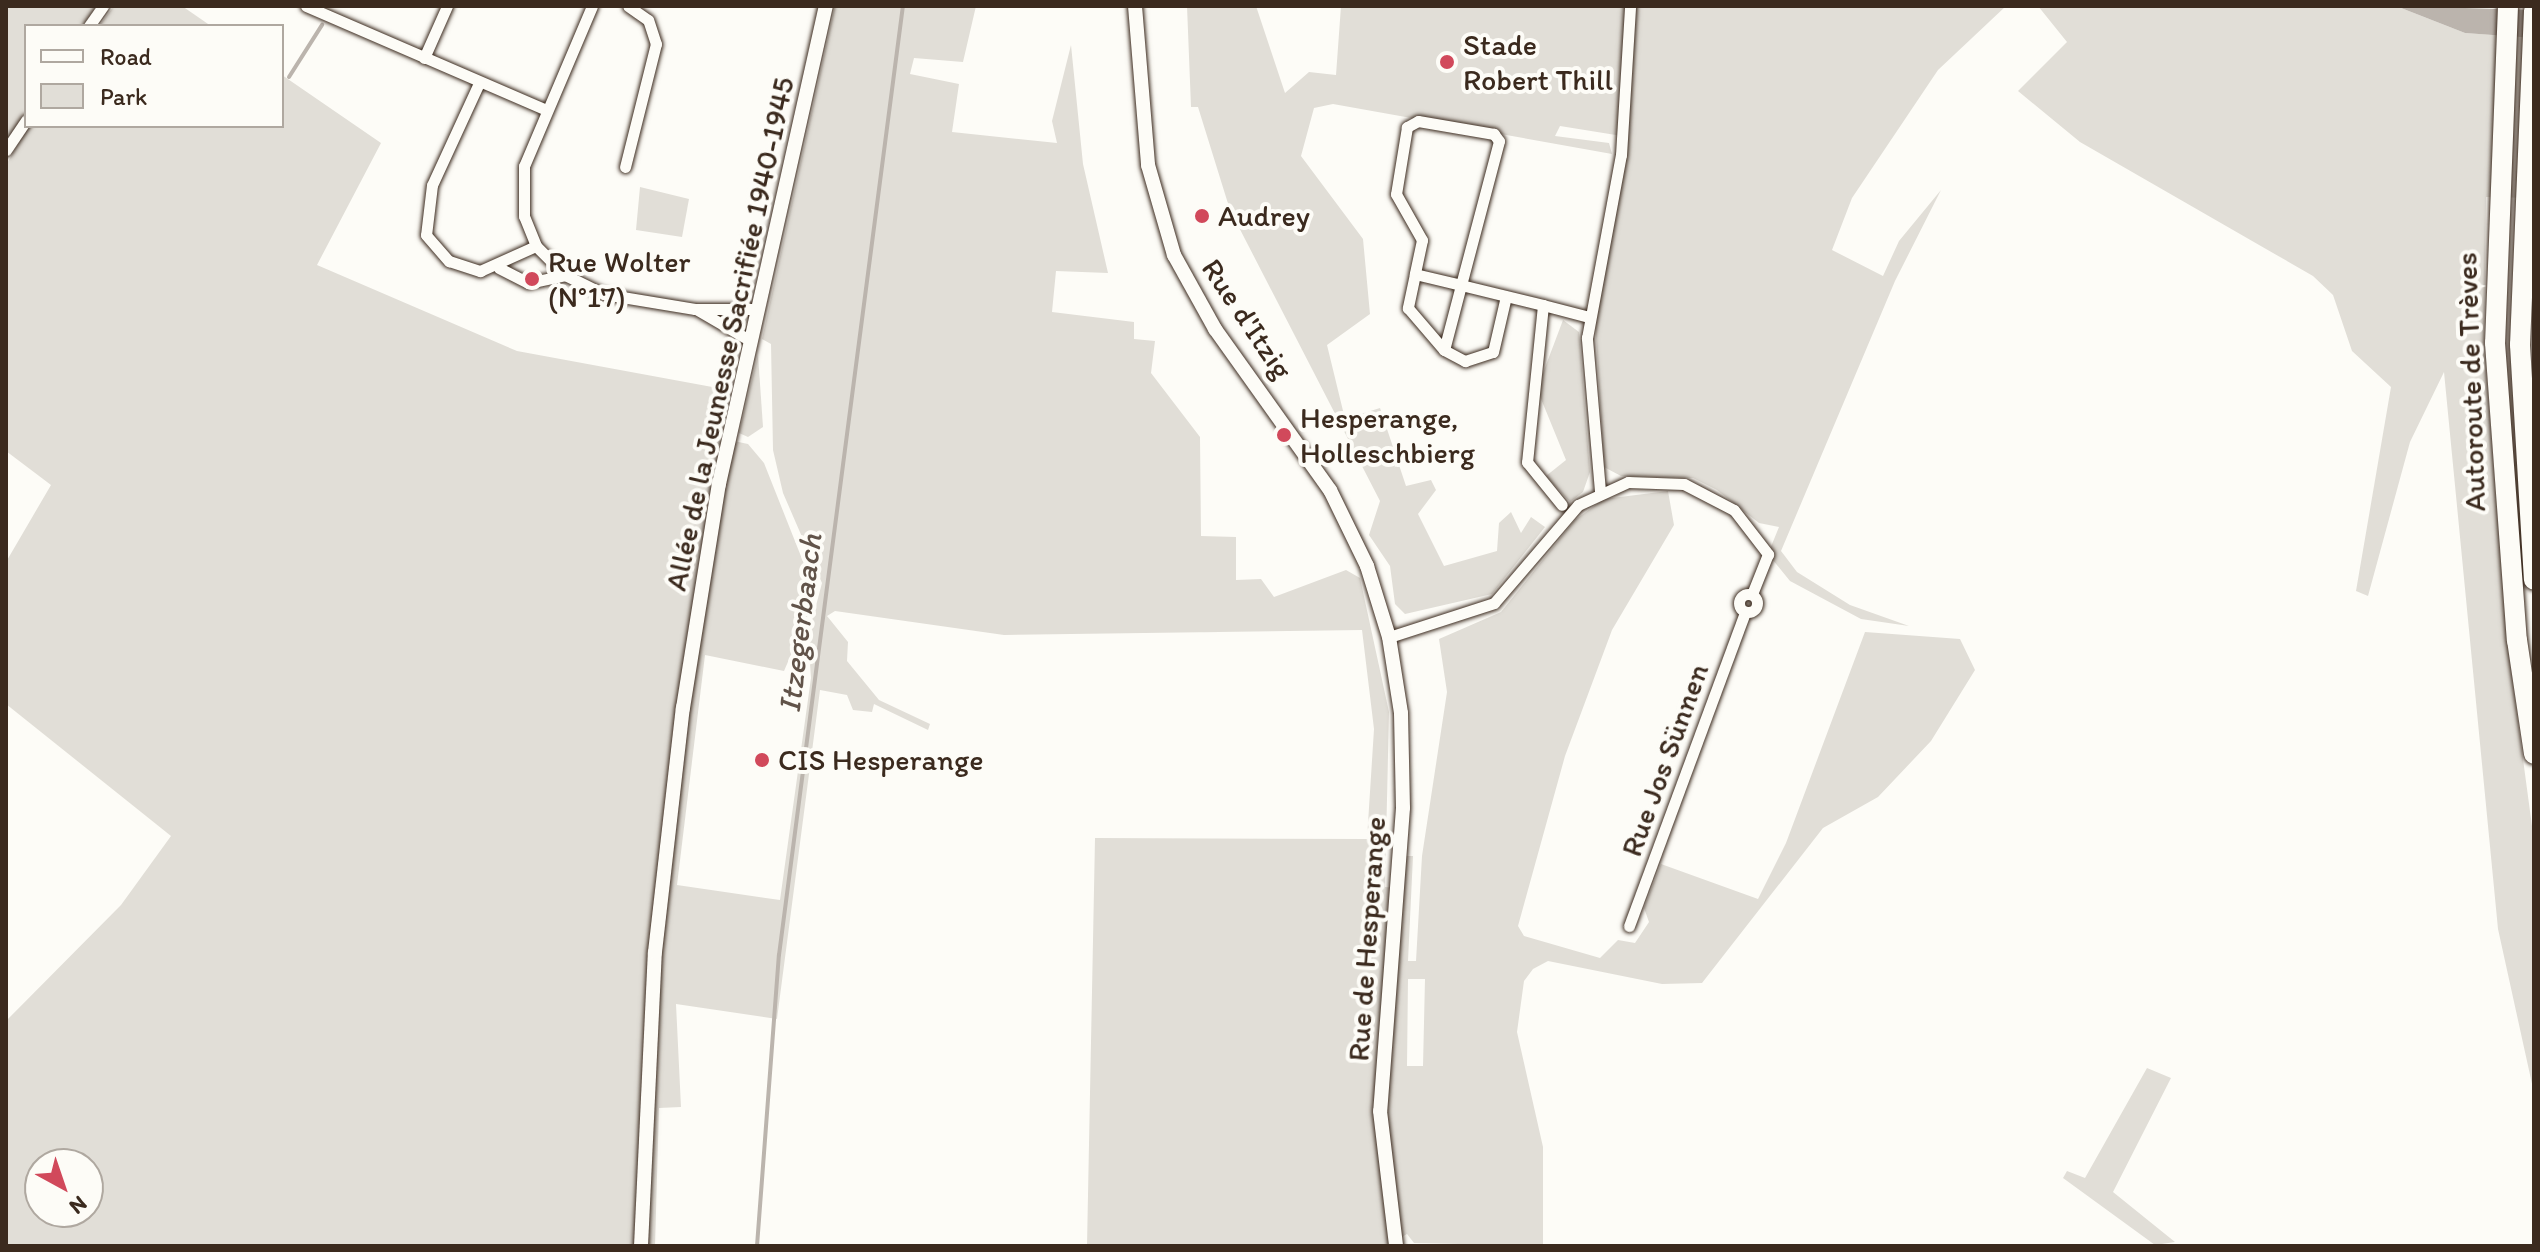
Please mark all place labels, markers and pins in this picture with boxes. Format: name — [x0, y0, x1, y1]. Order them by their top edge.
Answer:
place label: Stade Robert Thill — [1463, 27, 1613, 98]
marker: Stade Robert Thill — [1438, 53, 1456, 71]
place label: Audrey — [1218, 198, 1310, 234]
marker: Audrey — [1193, 207, 1211, 225]
place label: Rue Wolter (N°17) — [548, 244, 690, 314]
marker: Rue Wolter (N°17) — [523, 270, 541, 288]
place label: Hesperange, Holleschbierg — [1300, 400, 1475, 470]
marker: Hesperange, Holleschbierg — [1275, 426, 1293, 444]
place label: CIS Hesperange — [778, 742, 984, 778]
marker: CIS Hesperange — [753, 751, 771, 769]

